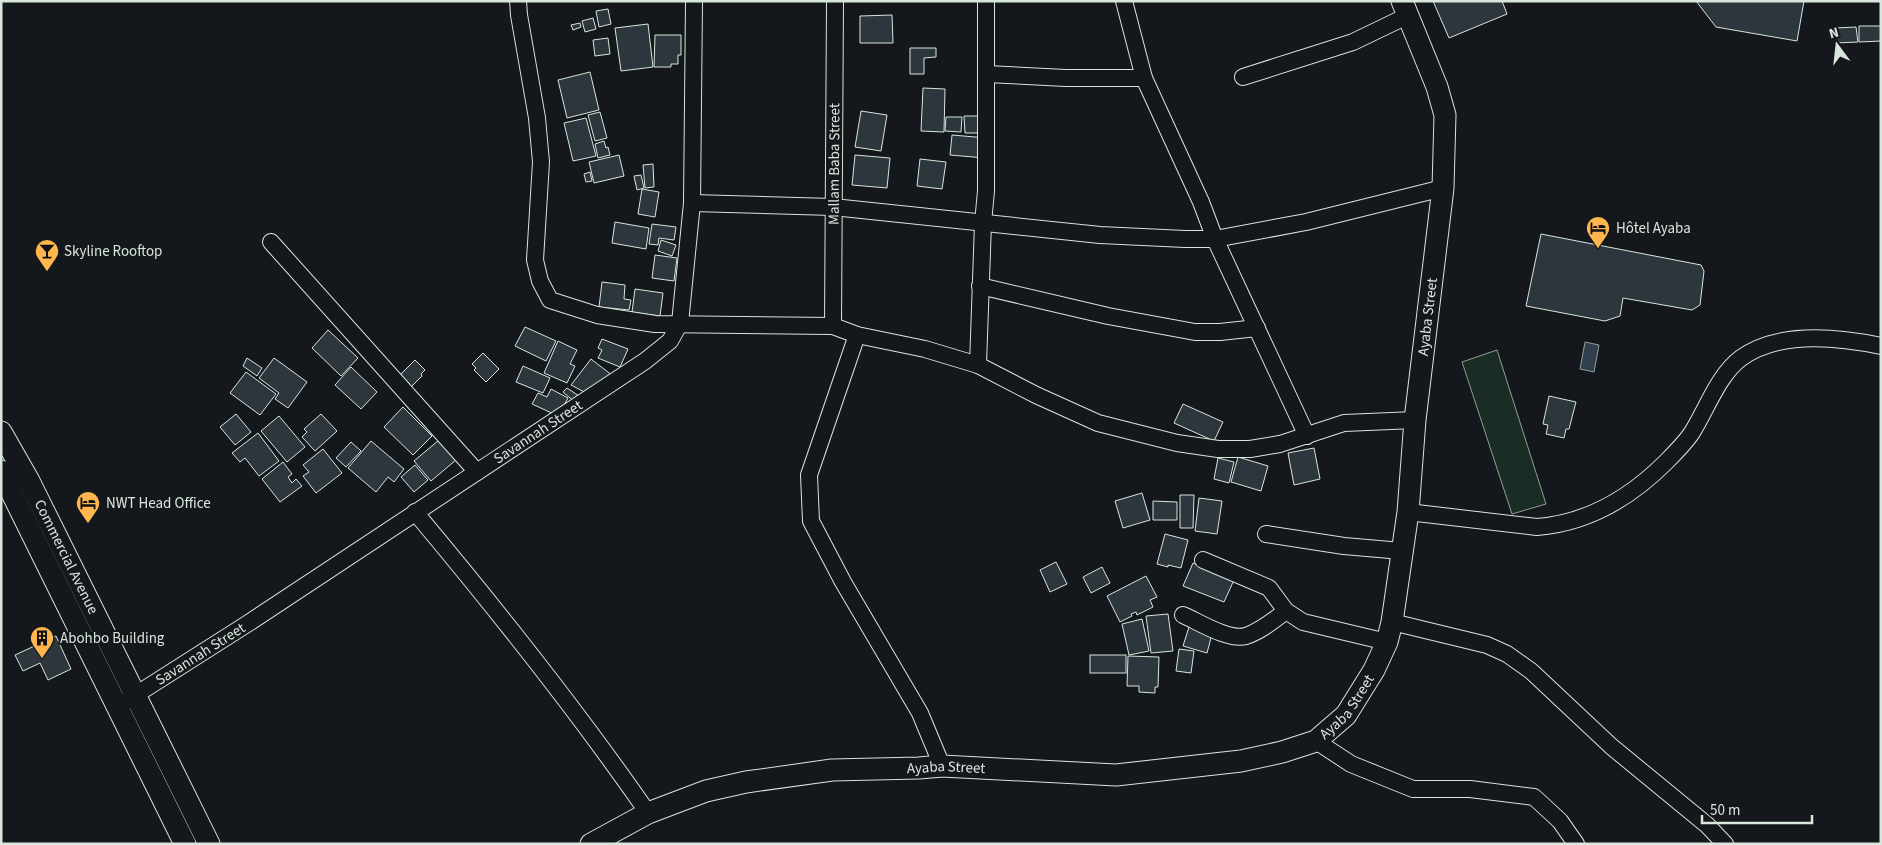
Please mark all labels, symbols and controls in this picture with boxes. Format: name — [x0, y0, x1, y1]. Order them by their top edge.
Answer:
north arrow — [1812, 20, 1862, 70]
text: N — [1827, 23, 1841, 44]
street label: Mallam Baba Street — [823, 103, 845, 225]
hotel icon: Hôtel Ayaba — [1585, 215, 1611, 249]
place label: Hôtel Ayaba — [1616, 218, 1691, 239]
bar icon: Skyline Rooftop — [34, 238, 60, 272]
place label: Skyline Rooftop — [64, 241, 162, 262]
street label: Ayaba Street — [1412, 277, 1443, 357]
street label: Savannah Street — [489, 395, 586, 469]
hotel icon: NWT Head Office — [75, 490, 101, 524]
place label: NWT Head Office — [106, 493, 211, 514]
street label: Commercial Avenue — [29, 496, 104, 618]
street label: Savannah Street — [151, 617, 249, 690]
building icon: Abohbo Building — [29, 625, 55, 659]
place label: Abohbo Building — [60, 628, 165, 649]
street label: Ayaba Street — [1314, 670, 1379, 744]
street label: Ayaba Street — [907, 755, 986, 779]
scale bar — [1702, 792, 1812, 824]
text: 50 m — [1710, 800, 1740, 821]

